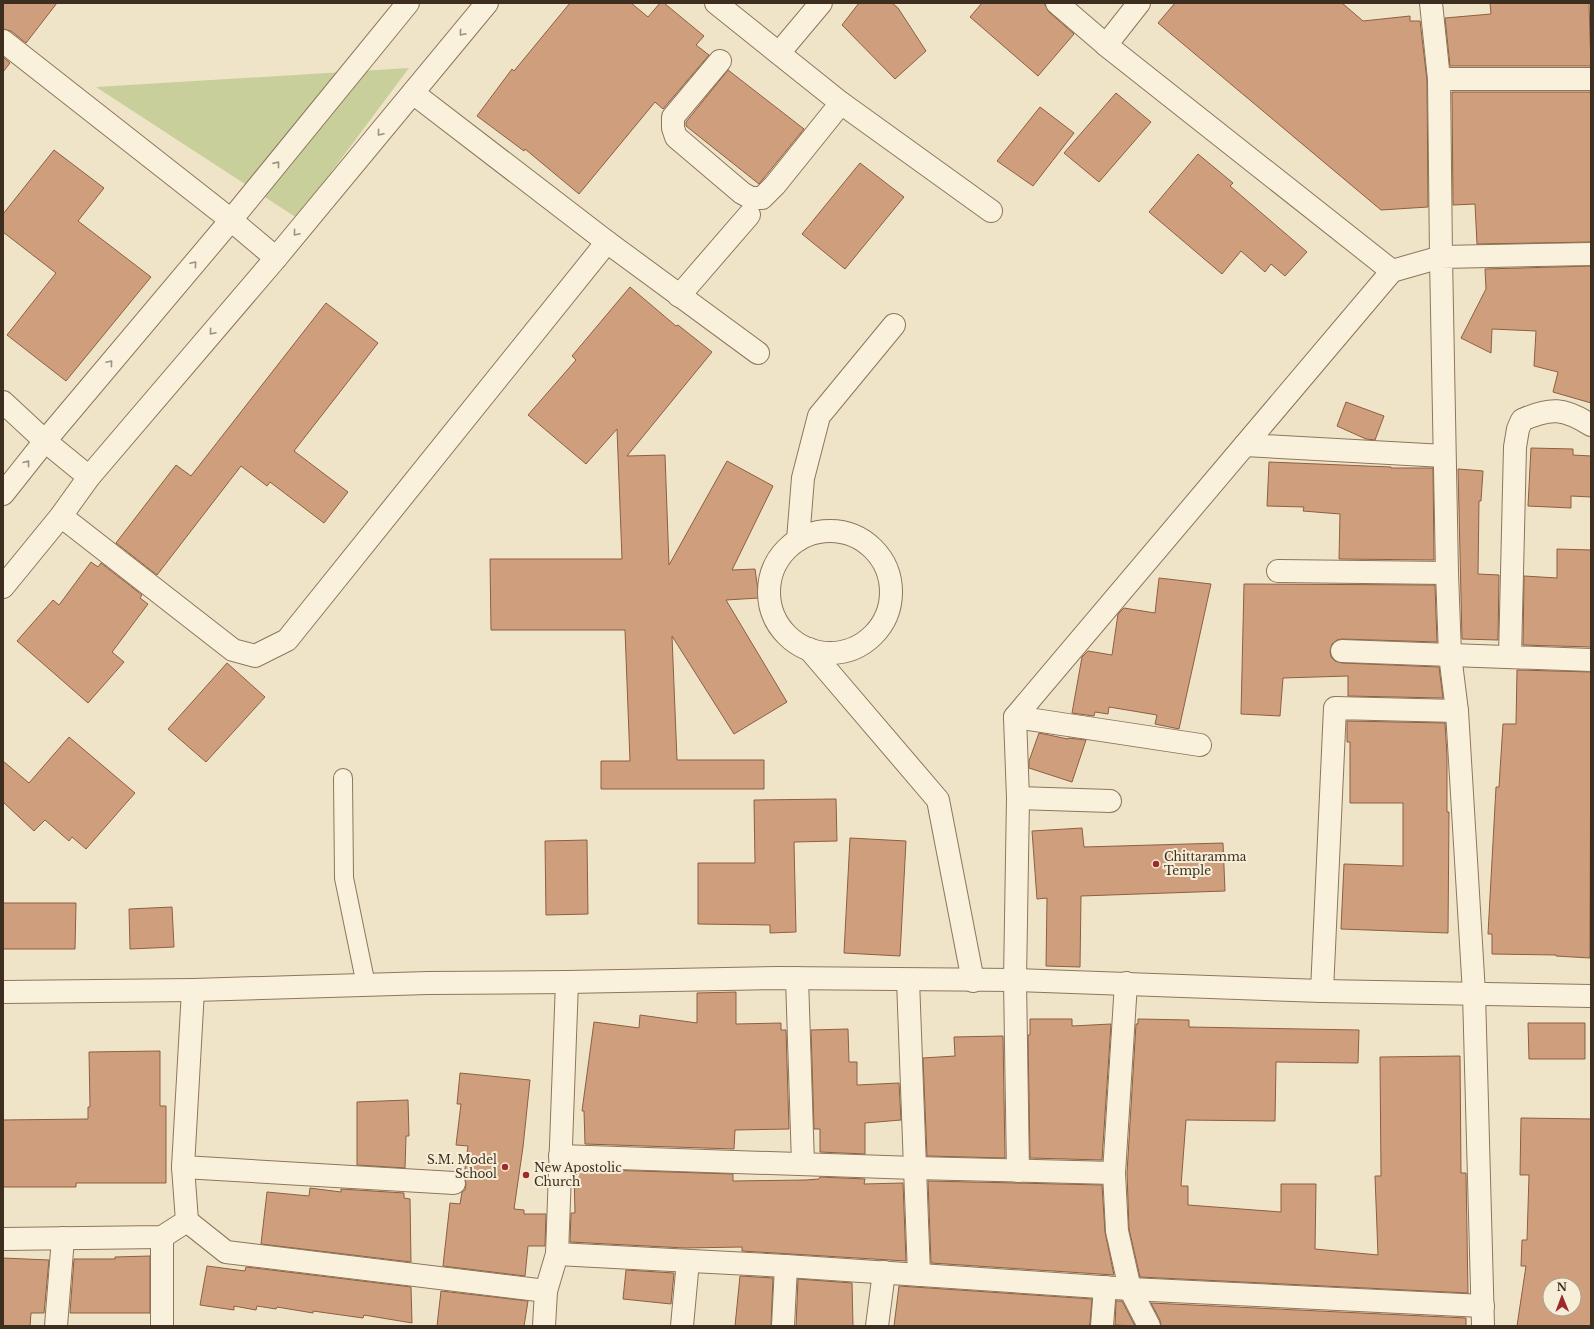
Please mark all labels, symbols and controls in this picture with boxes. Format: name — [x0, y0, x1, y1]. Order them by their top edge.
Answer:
one-way arrow — [460, 28, 467, 36]
one-way arrow — [377, 129, 384, 136]
one-way arrow — [272, 161, 279, 168]
one-way arrow — [294, 229, 301, 236]
one-way arrow — [190, 261, 197, 268]
one-way arrow — [210, 328, 217, 335]
one-way arrow — [106, 361, 113, 368]
one-way arrow — [23, 461, 30, 468]
place label: Chittaramma Temple — [1164, 849, 1247, 878]
marker: Chittaramma Temple — [1151, 859, 1161, 869]
place label: S.M. Model School — [427, 1152, 497, 1181]
place label: New Apostolic Church — [534, 1160, 622, 1189]
marker: S.M. Model School — [500, 1162, 510, 1172]
marker: New Apostolic Church — [521, 1170, 531, 1180]
north arrow — [1542, 1277, 1582, 1317]
text: N — [1557, 1280, 1568, 1294]

